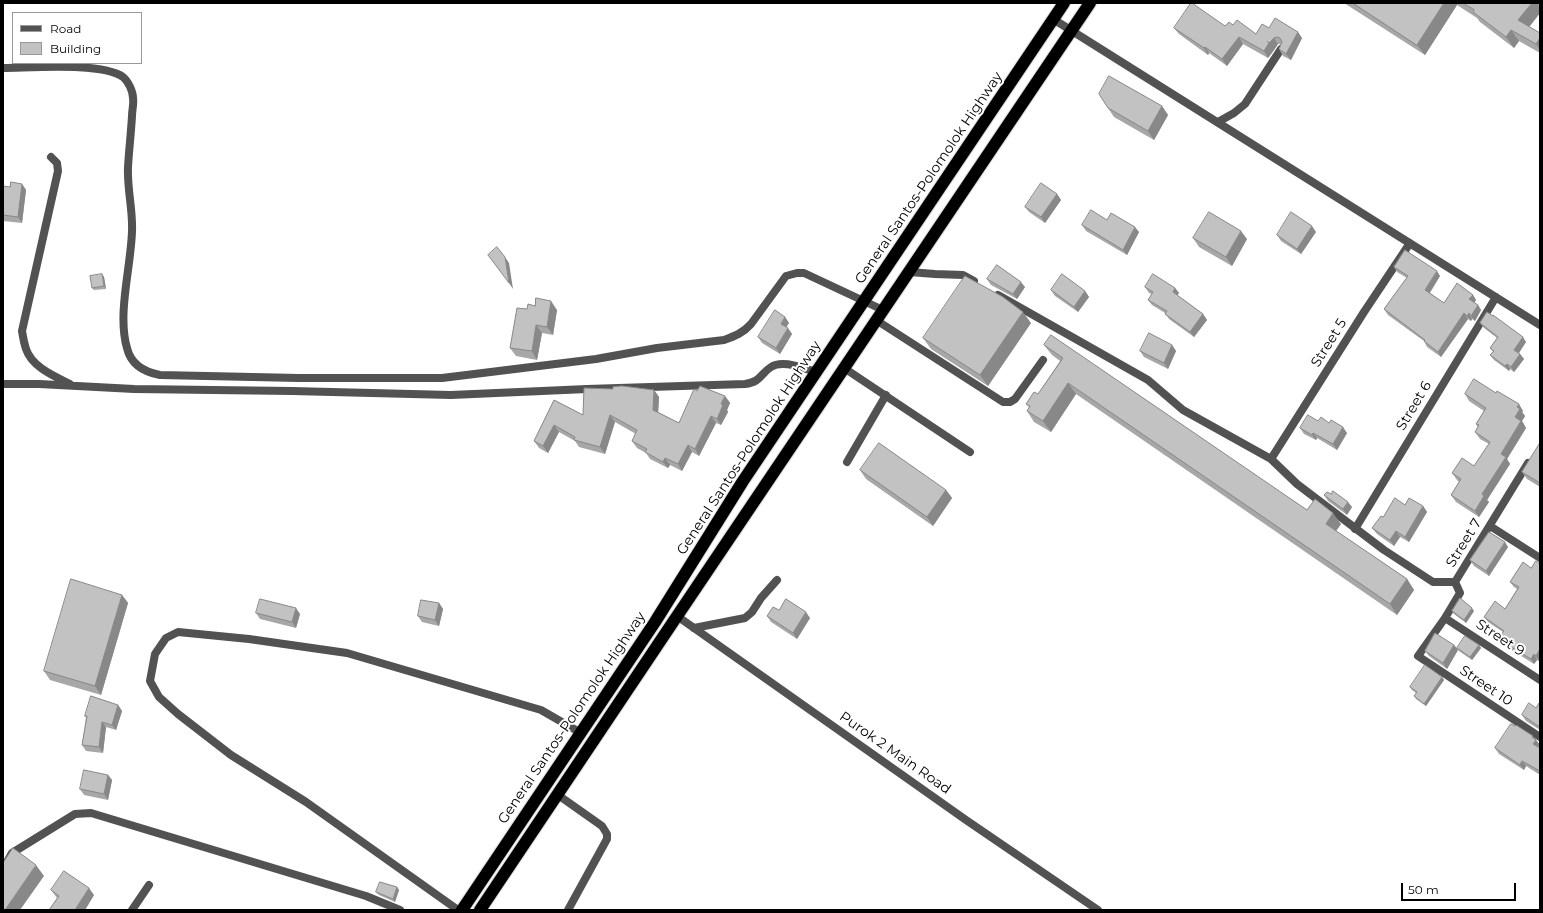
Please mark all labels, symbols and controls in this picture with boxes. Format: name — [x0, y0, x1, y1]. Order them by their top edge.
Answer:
legend — [12, 12, 142, 64]
text: Road — [50, 21, 81, 36]
text: Building — [50, 41, 101, 56]
street label: General Santos-Polomolok Highway — [852, 69, 1006, 287]
street label: Street 5 — [1308, 316, 1350, 370]
street label: General Santos-Polomolok Highway — [673, 338, 825, 558]
street label: Street 6 — [1393, 378, 1435, 434]
street label: Street 7 — [1443, 516, 1485, 570]
street label: General Santos-Polomolok Highway — [495, 609, 649, 827]
street label: Street 9 — [1473, 616, 1527, 660]
street label: Street 10 — [1456, 662, 1516, 710]
street label: Purok 2 Main Road — [836, 708, 954, 798]
scale bar — [1403, 875, 1518, 901]
text: 50 m — [1408, 882, 1439, 897]

